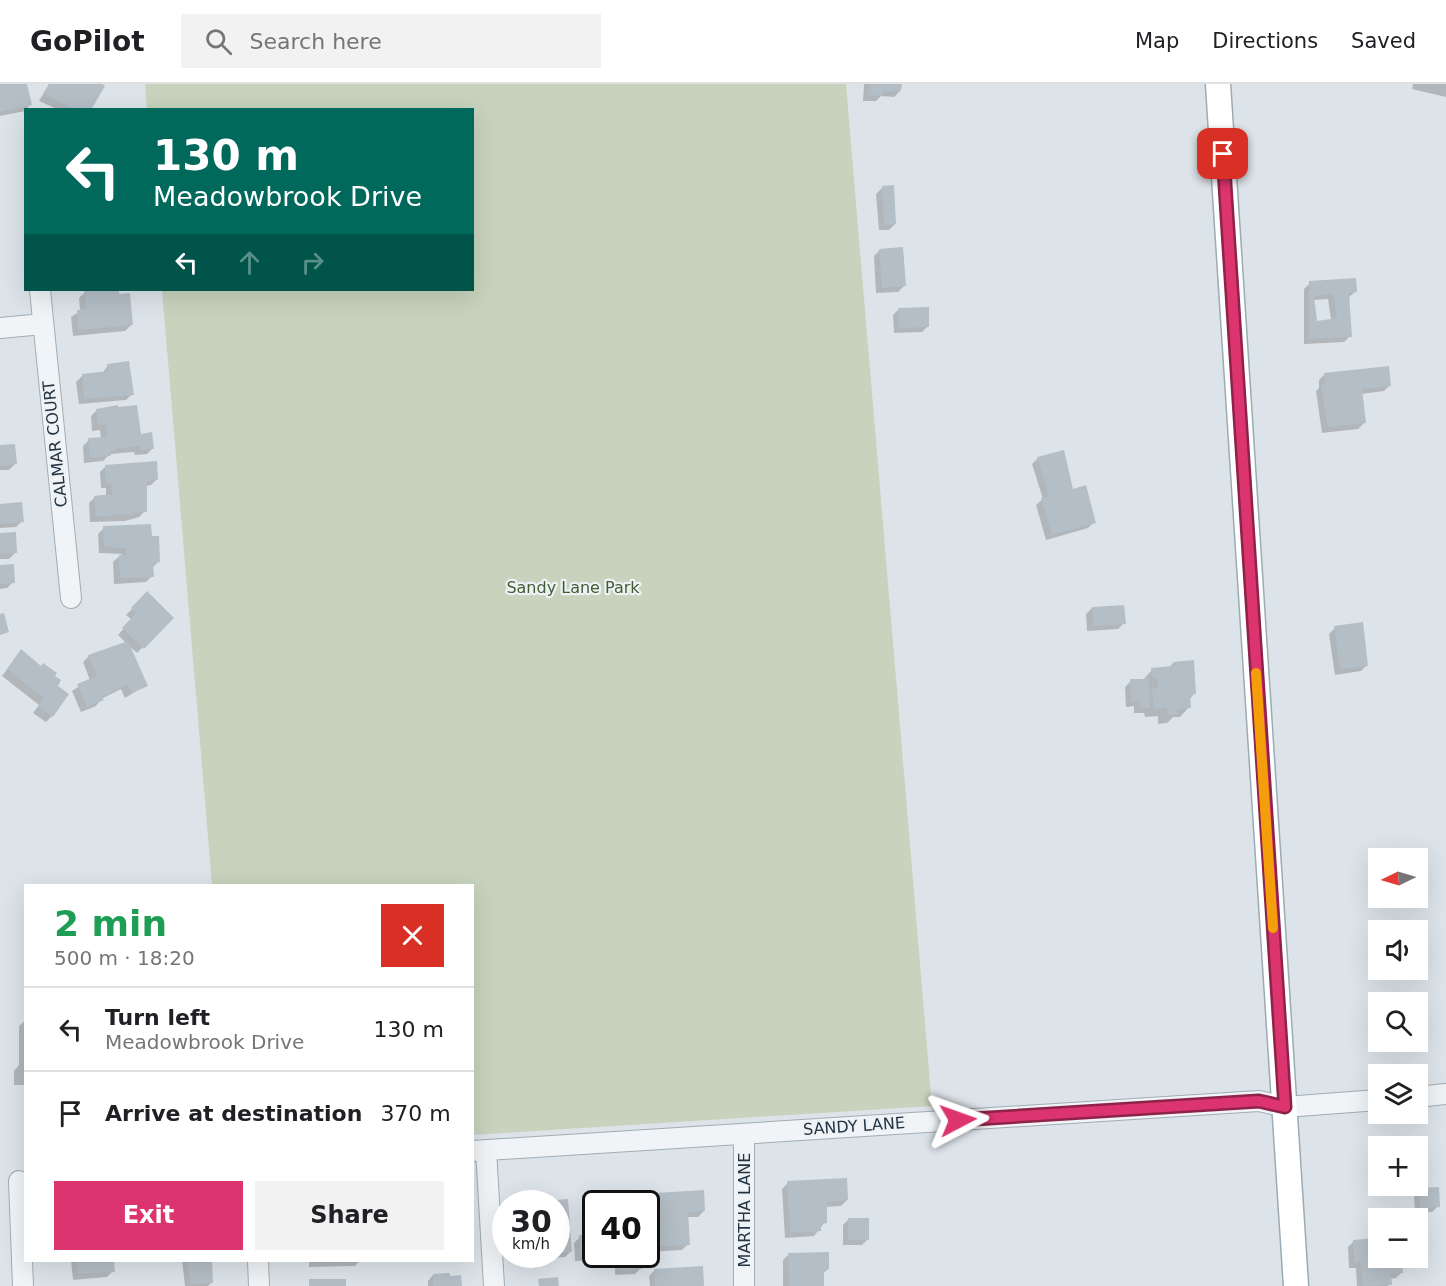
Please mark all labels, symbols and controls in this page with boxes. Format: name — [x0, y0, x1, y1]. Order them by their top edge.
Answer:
search box — [181, 14, 601, 68]
text: GoPilot — [30, 25, 145, 58]
icon: search — [202, 25, 235, 58]
text: Search here — [250, 29, 382, 54]
text: Map — [1135, 29, 1179, 53]
text: Directions — [1212, 29, 1318, 53]
text: Saved — [1351, 29, 1416, 53]
pin — [1197, 128, 1248, 179]
text: 130 m — [153, 131, 299, 180]
icon: left — [54, 132, 132, 210]
icon: arrive — [1206, 137, 1239, 170]
text: Meadowbrook Drive — [153, 181, 422, 212]
icon: left — [170, 246, 203, 279]
icon: ahead — [233, 246, 266, 279]
icon: right — [296, 246, 329, 279]
street label: CALMAR COURT — [39, 380, 71, 508]
park label: Sandy Lane Park — [506, 578, 640, 597]
north arrow — [1368, 848, 1428, 908]
map controls — [1368, 848, 1428, 1268]
text: 2 min — [54, 903, 167, 944]
button: close — [381, 904, 444, 967]
button: sound — [1368, 920, 1428, 980]
text: 500 m · 18:20 — [54, 946, 195, 970]
button: search — [1368, 992, 1428, 1052]
text: Turn left — [105, 1005, 210, 1030]
icon: left — [54, 1013, 87, 1046]
text: 130 m — [374, 1017, 444, 1042]
text: Meadowbrook Drive — [105, 1030, 304, 1054]
button: layers — [1368, 1064, 1428, 1124]
position arrow — [926, 1088, 990, 1152]
icon: arrive — [54, 1097, 87, 1130]
text: Arrive at destination — [105, 1101, 362, 1126]
text: 370 m — [380, 1101, 451, 1126]
street label: SANDY LANE — [802, 1113, 906, 1139]
button: + — [1368, 1136, 1428, 1196]
street label: MARTHA LANE — [735, 1153, 754, 1267]
button: Exit — [54, 1181, 243, 1250]
button: Share — [255, 1181, 444, 1250]
speed limit sign: 40 — [582, 1190, 660, 1268]
text: 30 — [510, 1204, 552, 1239]
button: − — [1368, 1208, 1428, 1268]
text: km/h — [512, 1235, 550, 1253]

